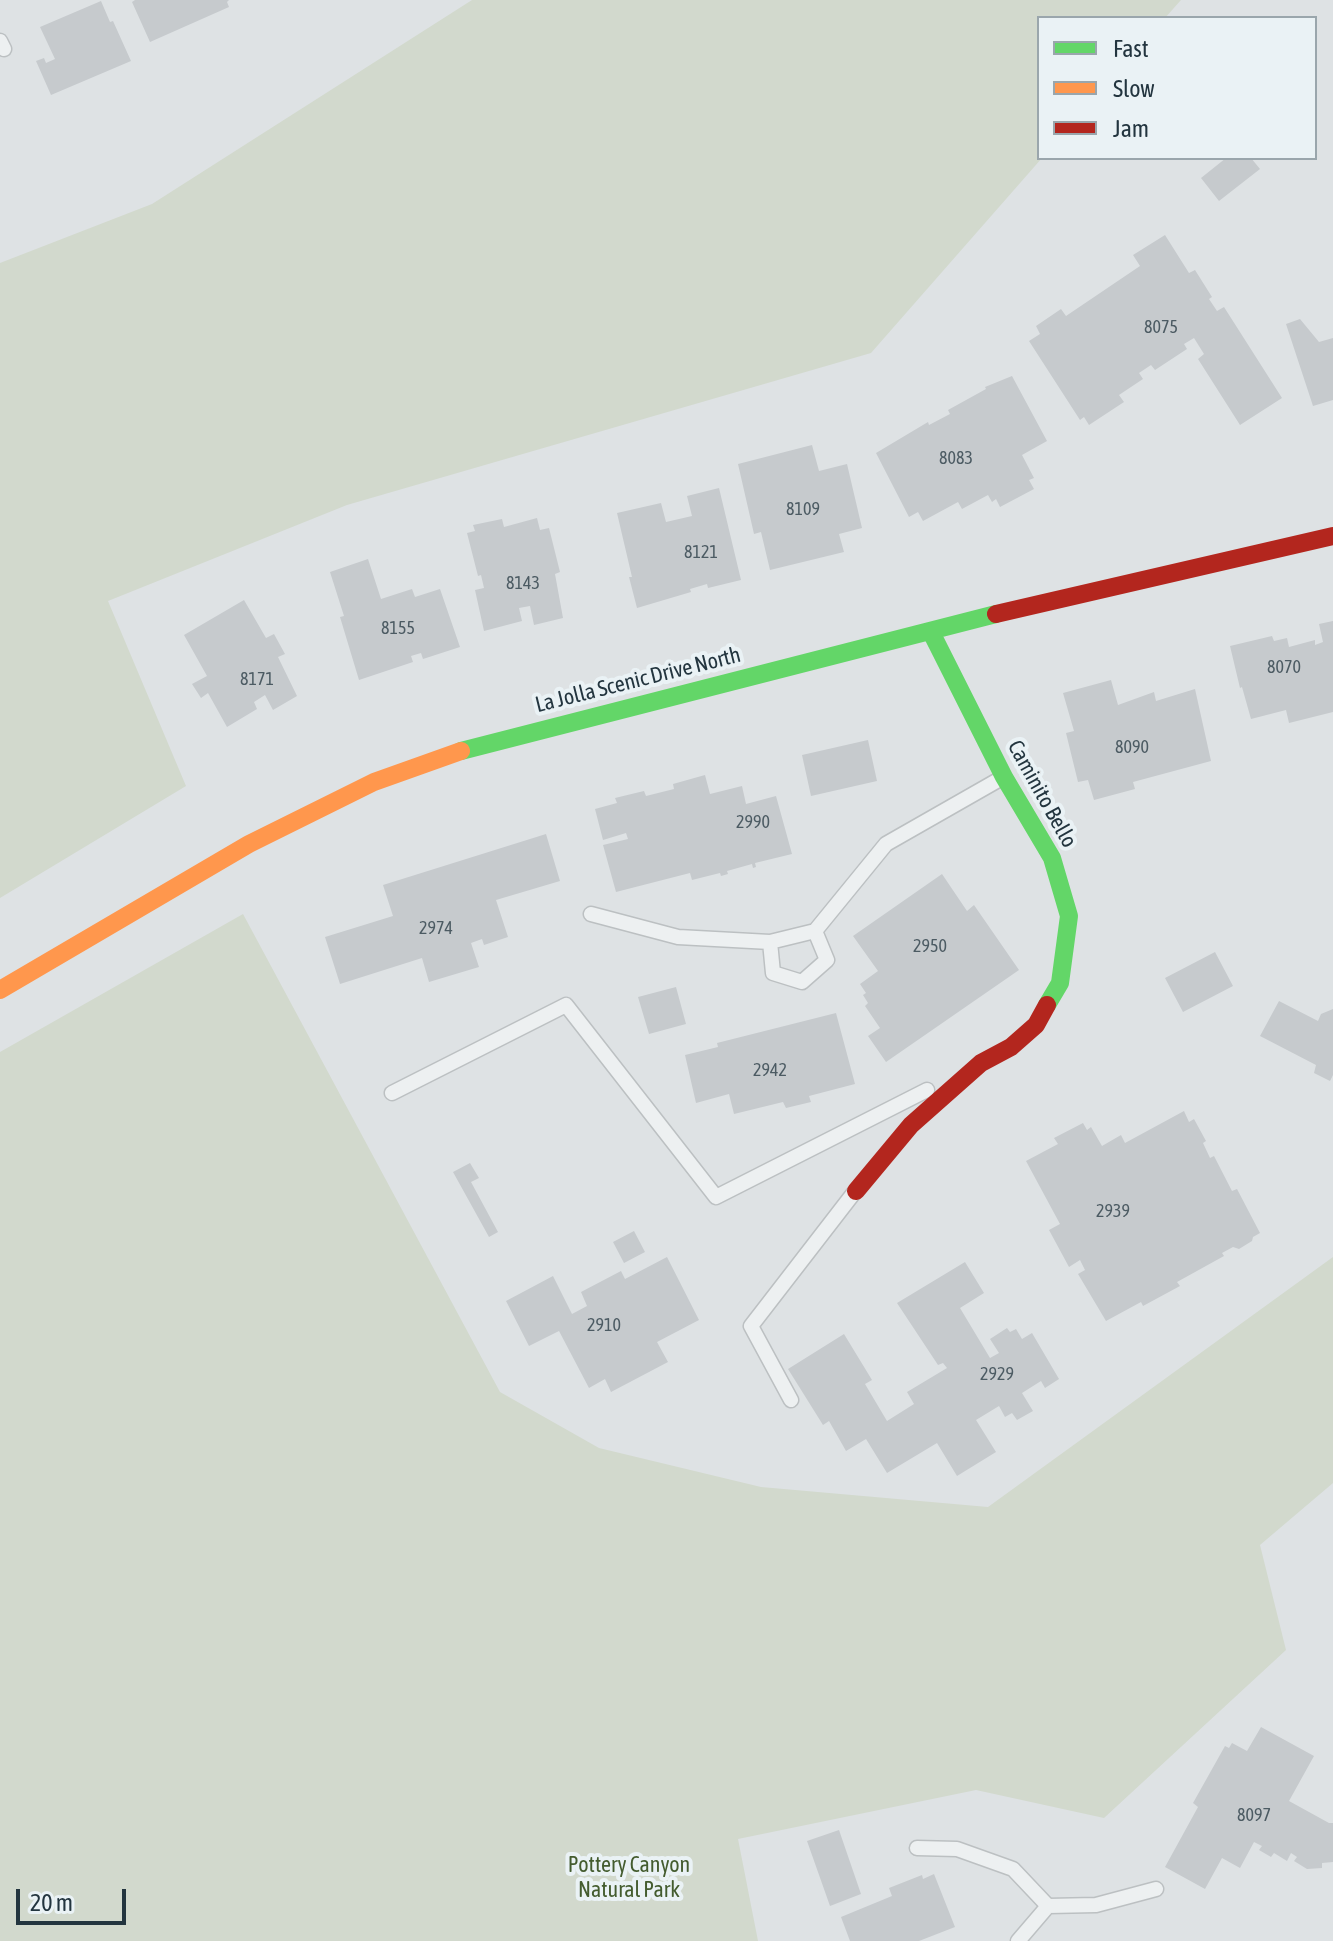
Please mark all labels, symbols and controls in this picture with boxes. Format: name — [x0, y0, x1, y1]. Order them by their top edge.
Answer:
legend — [1037, 16, 1317, 160]
text: Fast — [1113, 35, 1149, 62]
text: Slow — [1113, 75, 1155, 102]
text: Jam — [1113, 115, 1149, 142]
house number: 8075 — [1144, 316, 1178, 338]
house number: 8083 — [939, 447, 973, 469]
house number: 8109 — [786, 498, 820, 520]
house number: 8121 — [684, 541, 718, 563]
house number: 8143 — [506, 572, 540, 594]
house number: 8155 — [381, 617, 415, 639]
street label: La Jolla Scenic Drive North — [533, 642, 743, 718]
house number: 8070 — [1267, 656, 1301, 678]
house number: 8171 — [240, 668, 274, 690]
street label: Caminito Bello — [1002, 736, 1082, 852]
house number: 8090 — [1115, 736, 1149, 758]
house number: 2990 — [736, 811, 770, 833]
house number: 2974 — [419, 917, 453, 939]
house number: 2950 — [913, 935, 947, 957]
house number: 2942 — [753, 1059, 787, 1081]
house number: 2939 — [1096, 1200, 1130, 1222]
house number: 2910 — [587, 1314, 621, 1336]
house number: 2929 — [980, 1363, 1014, 1385]
house number: 8097 — [1237, 1804, 1271, 1826]
park label: Pottery Canyon Natural Park — [568, 1852, 690, 1904]
scale bar — [20, 1873, 130, 1923]
text: 20 m — [30, 1889, 73, 1916]

